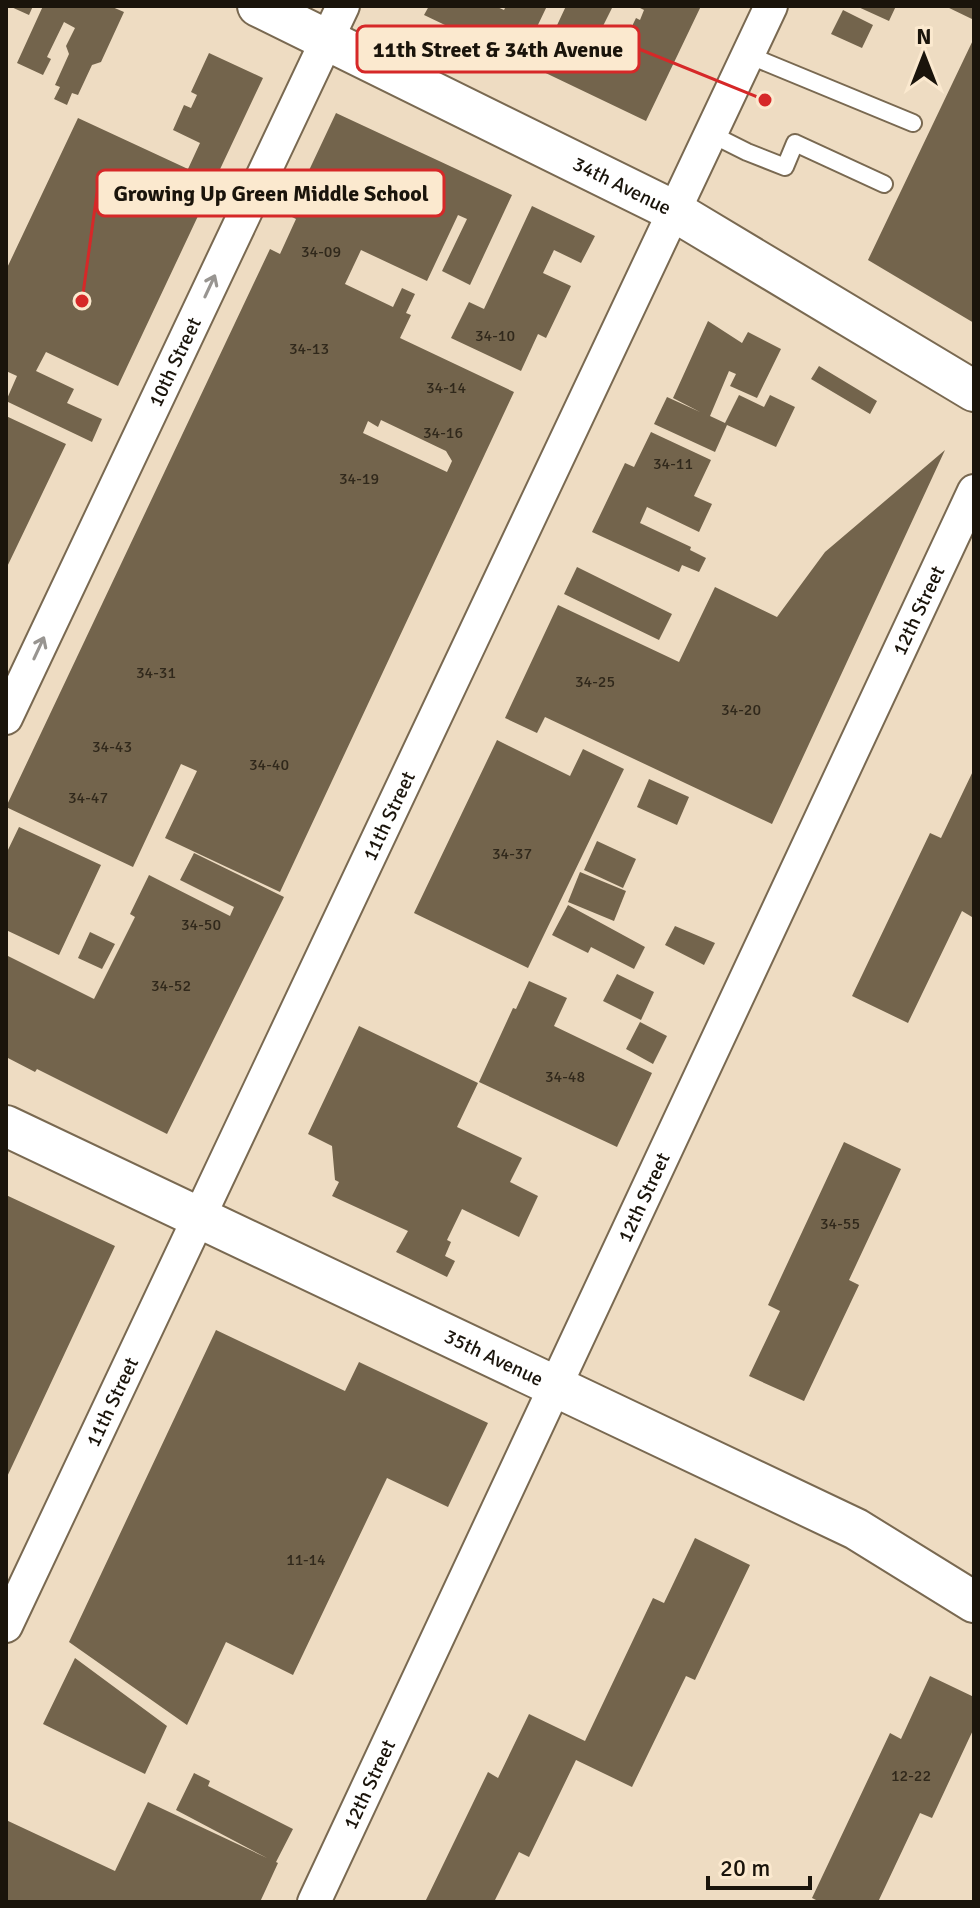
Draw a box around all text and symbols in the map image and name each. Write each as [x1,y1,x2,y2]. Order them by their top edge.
north arrow [884,16,964,96]
text: N [916,23,932,50]
callout: 11th Street & 34th Avenue [357,26,639,72]
text: 11th Street & 34th Avenue [373,36,623,63]
street label: 34th Avenue [569,151,675,220]
callout: Growing Up Green Middle School [97,170,444,216]
text: Growing Up Green Middle School [113,180,429,207]
house number: 34-09 [301,242,341,262]
one-way arrow [203,274,218,298]
street label: 10th Street [143,313,206,411]
house number: 34-10 [475,326,515,346]
house number: 34-13 [289,339,329,359]
house number: 34-14 [426,378,466,398]
house number: 34-16 [423,423,463,443]
house number: 34-11 [653,454,693,474]
house number: 34-19 [339,469,379,489]
street label: 12th Street [887,562,950,659]
one-way arrow [32,636,47,660]
house number: 34-31 [136,663,176,683]
house number: 34-25 [575,672,615,692]
house number: 34-20 [721,700,761,720]
house number: 34-43 [92,737,132,757]
house number: 34-40 [249,755,289,775]
street label: 11th Street [357,767,420,865]
house number: 34-47 [68,788,108,808]
house number: 34-37 [492,844,532,864]
house number: 34-50 [181,915,221,935]
house number: 34-52 [151,976,191,996]
house number: 34-48 [545,1067,585,1087]
street label: 12th Street [612,1148,675,1246]
house number: 34-55 [820,1214,860,1234]
street label: 35th Avenue [440,1323,547,1391]
street label: 11th Street [80,1353,144,1451]
house number: 11-14 [286,1550,326,1570]
street label: 12th Street [337,1735,401,1833]
house number: 12-22 [891,1766,931,1786]
scale bar [708,1840,810,1890]
text: 20 m [720,1853,770,1883]

